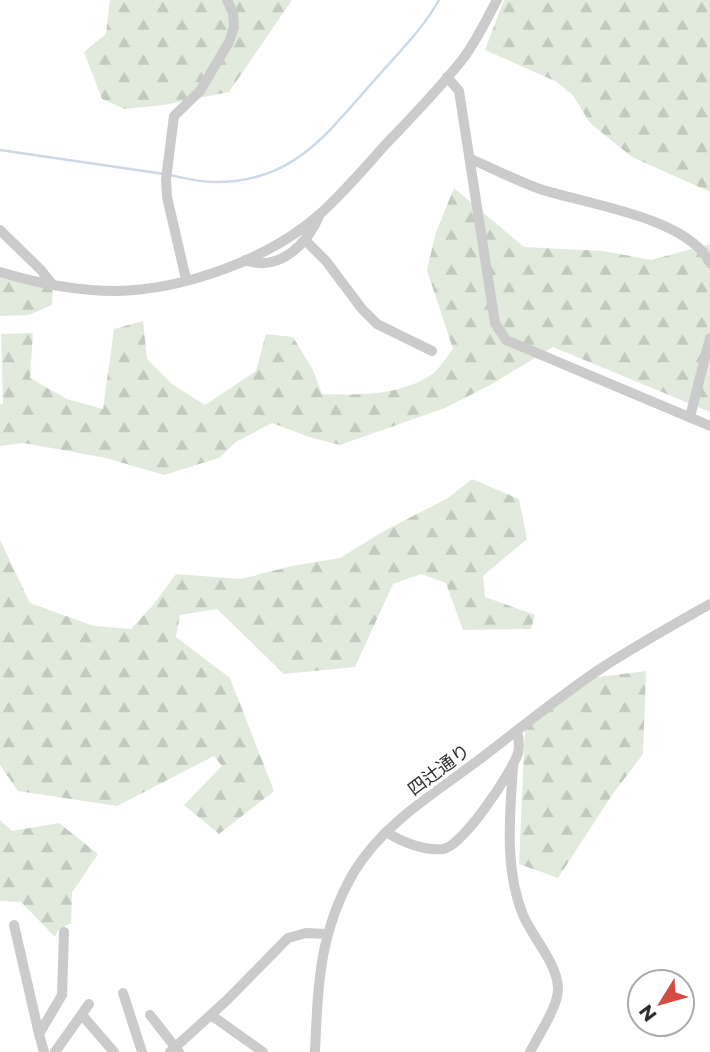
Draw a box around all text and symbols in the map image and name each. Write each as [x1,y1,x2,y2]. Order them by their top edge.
street label: 四辻通り [404,740,474,800]
north arrow [626,968,696,1038]
text: N [634,1000,662,1026]

